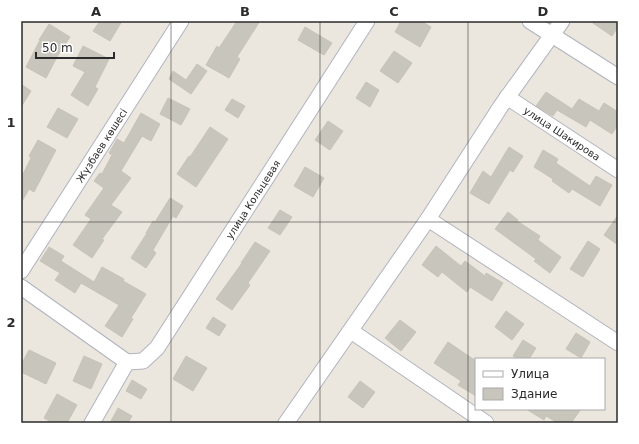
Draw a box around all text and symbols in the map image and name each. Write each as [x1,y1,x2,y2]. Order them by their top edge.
text: A [91,4,101,19]
text: B [240,4,250,19]
text: C [389,4,399,19]
text: D [538,4,549,19]
scale bar [36,34,114,60]
text: 50 m [42,41,73,55]
street label: улица Шакирова [522,104,602,162]
street label: Жүзбаев көшесі [74,107,129,184]
text: 1 [6,115,16,130]
street label: улица Кольцевая [223,158,282,241]
text: 2 [6,315,16,330]
legend [475,358,605,410]
text: Улица [511,367,549,381]
text: Здание [511,387,557,401]

